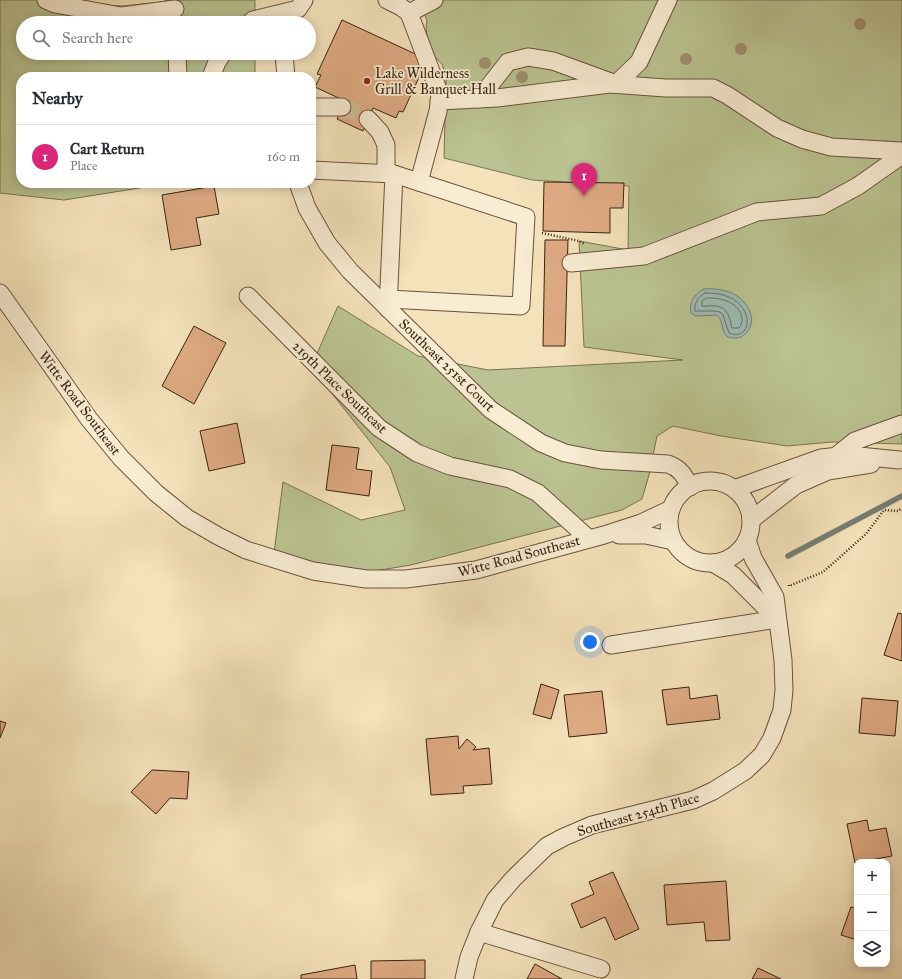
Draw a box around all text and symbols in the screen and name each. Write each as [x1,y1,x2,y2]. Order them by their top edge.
search box [16,16,316,60]
icon: search [30,27,52,49]
text: Search here [62,29,133,47]
place label: Lake Wilderness Grill & Banquet Hall [375,65,496,99]
marker: Lake Wilderness Grill & Banquet Hall [362,76,372,86]
text: Nearby [32,88,83,109]
text: Cart Return [70,140,144,158]
text: 1 [42,149,48,165]
text: 160 m [267,149,300,165]
text: Place [70,158,97,174]
pin: 1 [571,163,597,196]
street label: Southeast 251st Court [395,315,498,415]
street label: 219th Place Southeast [289,338,391,437]
street label: Witte Road Southeast [35,348,124,459]
street label: Witte Road Southeast [456,532,582,581]
your location [580,632,600,652]
street label: Southeast 254th Place [575,789,701,840]
map controls [854,859,890,967]
button: + [854,859,890,895]
button: − [854,895,890,931]
button: layers [854,931,890,967]

